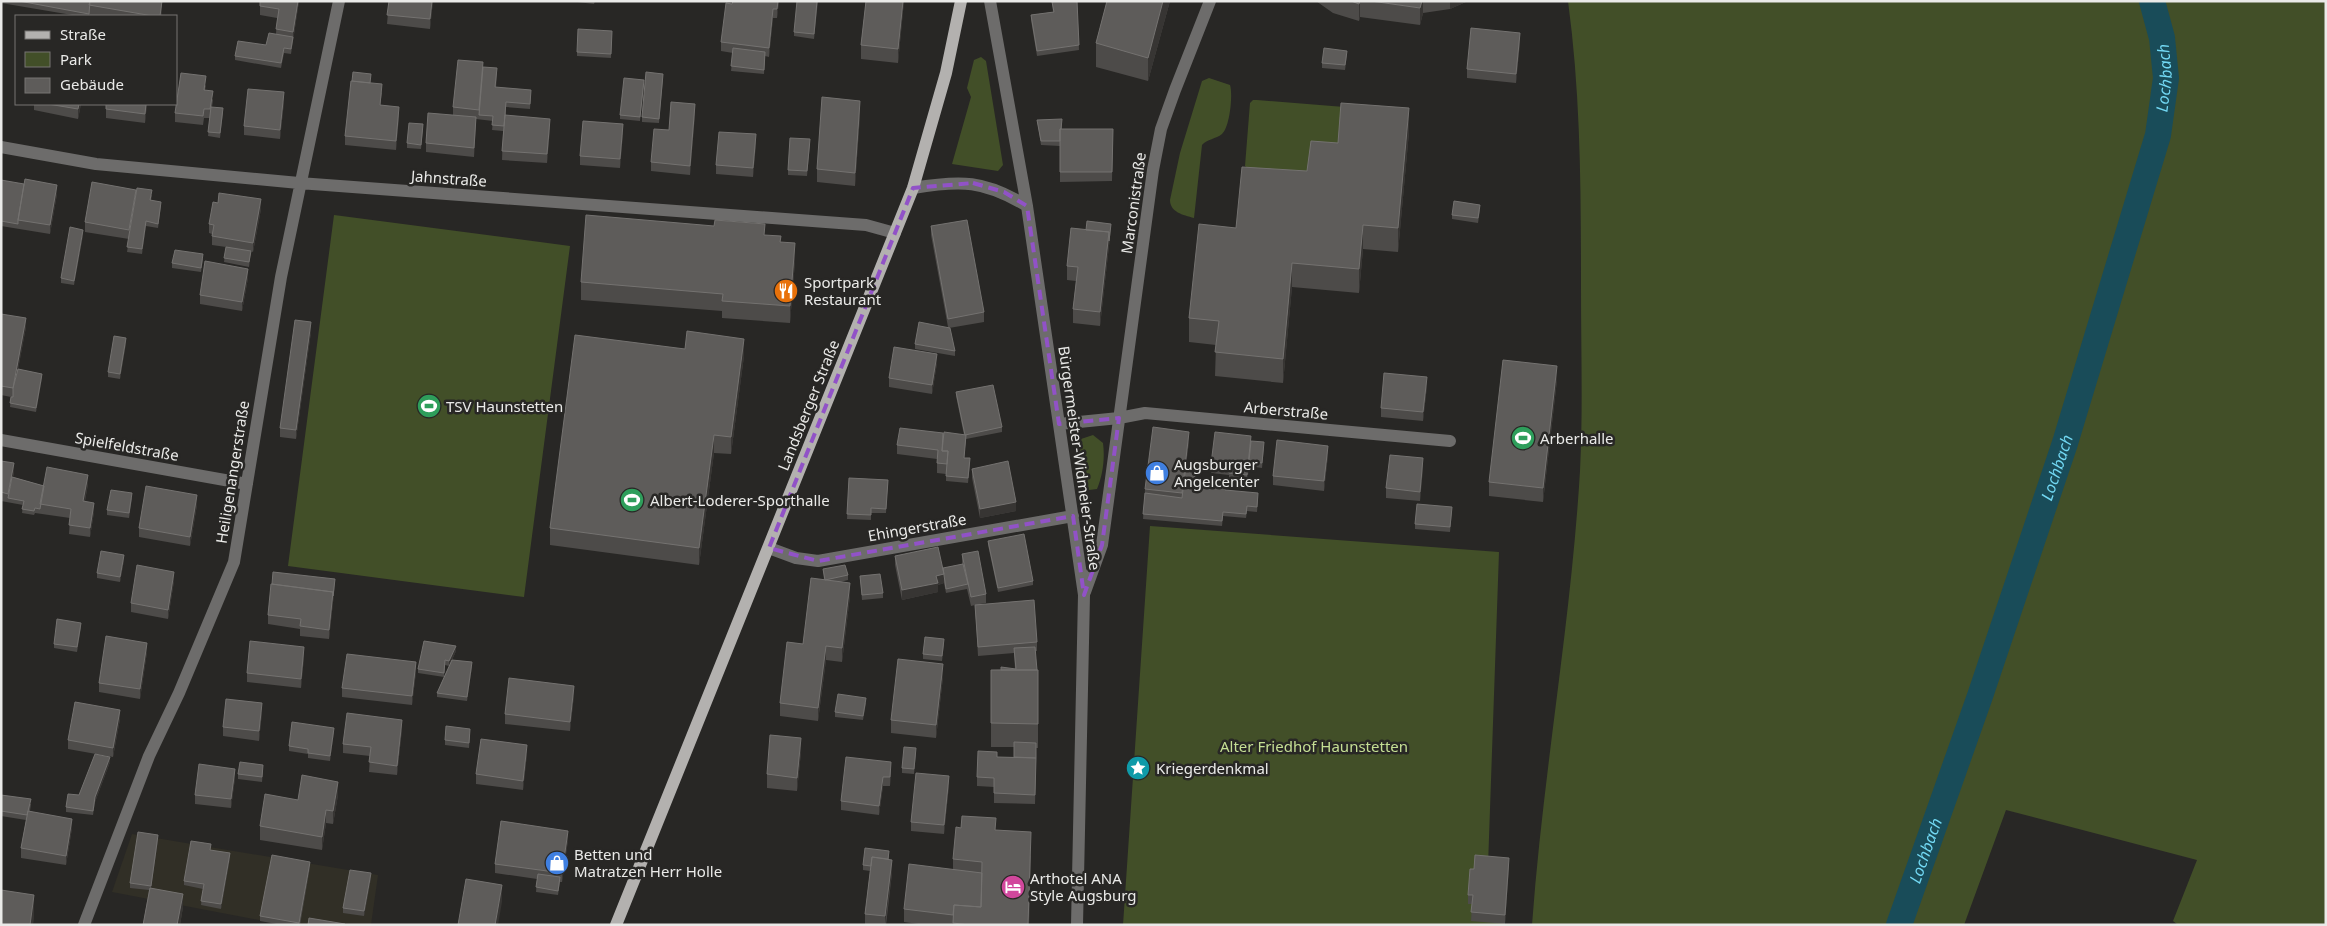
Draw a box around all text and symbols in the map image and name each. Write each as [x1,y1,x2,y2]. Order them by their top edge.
legend [15,15,178,105]
text: Straße [60,24,106,44]
water label: Lochbach [2150,43,2177,113]
text: Park [60,49,92,69]
text: Gebäude [60,74,124,94]
street label: Marconistraße [1116,151,1150,255]
street label: Jahnstraße [408,165,488,191]
place label: Sportpark Restaurant [804,272,882,309]
restaurant icon: Sportpark Restaurant [773,278,799,304]
street label: Landsberger Straße [773,337,843,473]
street label: Bürgermeister-Widmeier-Straße [1054,345,1106,571]
sports icon: TSV Haunstetten [416,393,442,419]
place label: TSV Haunstetten [446,396,563,416]
street label: Arberstraße [1243,396,1329,424]
street label: Heiligenangerstraße [211,399,253,545]
sports icon: Arberhalle [1510,425,1536,451]
street label: Spielfeldstraße [73,427,181,465]
place label: Arberhalle [1540,428,1614,448]
water label: Lochbach [2036,432,2078,503]
place label: Augsburger Angelcenter [1174,454,1259,491]
shop icon: Augsburger Angelcenter [1144,460,1170,486]
sports icon: Albert-Loderer-Sporthalle [619,487,645,513]
place label: Albert-Loderer-Sporthalle [650,490,830,510]
street label: Ehingerstraße [866,509,968,545]
park label: Alter Friedhof Haunstetten [1220,736,1408,756]
place icon: Kriegerdenkmal [1125,755,1151,781]
place label: Kriegerdenkmal [1156,758,1269,778]
water label: Lochbach [1904,815,1947,886]
place label: Betten und Matratzen Herr Holle [574,844,722,881]
shop icon: Betten und Matratzen Herr Holle [544,850,570,876]
place label: Arthotel ANA Style Augsburg [1030,868,1137,905]
hotel icon: Arthotel ANA Style Augsburg [1000,874,1026,900]

